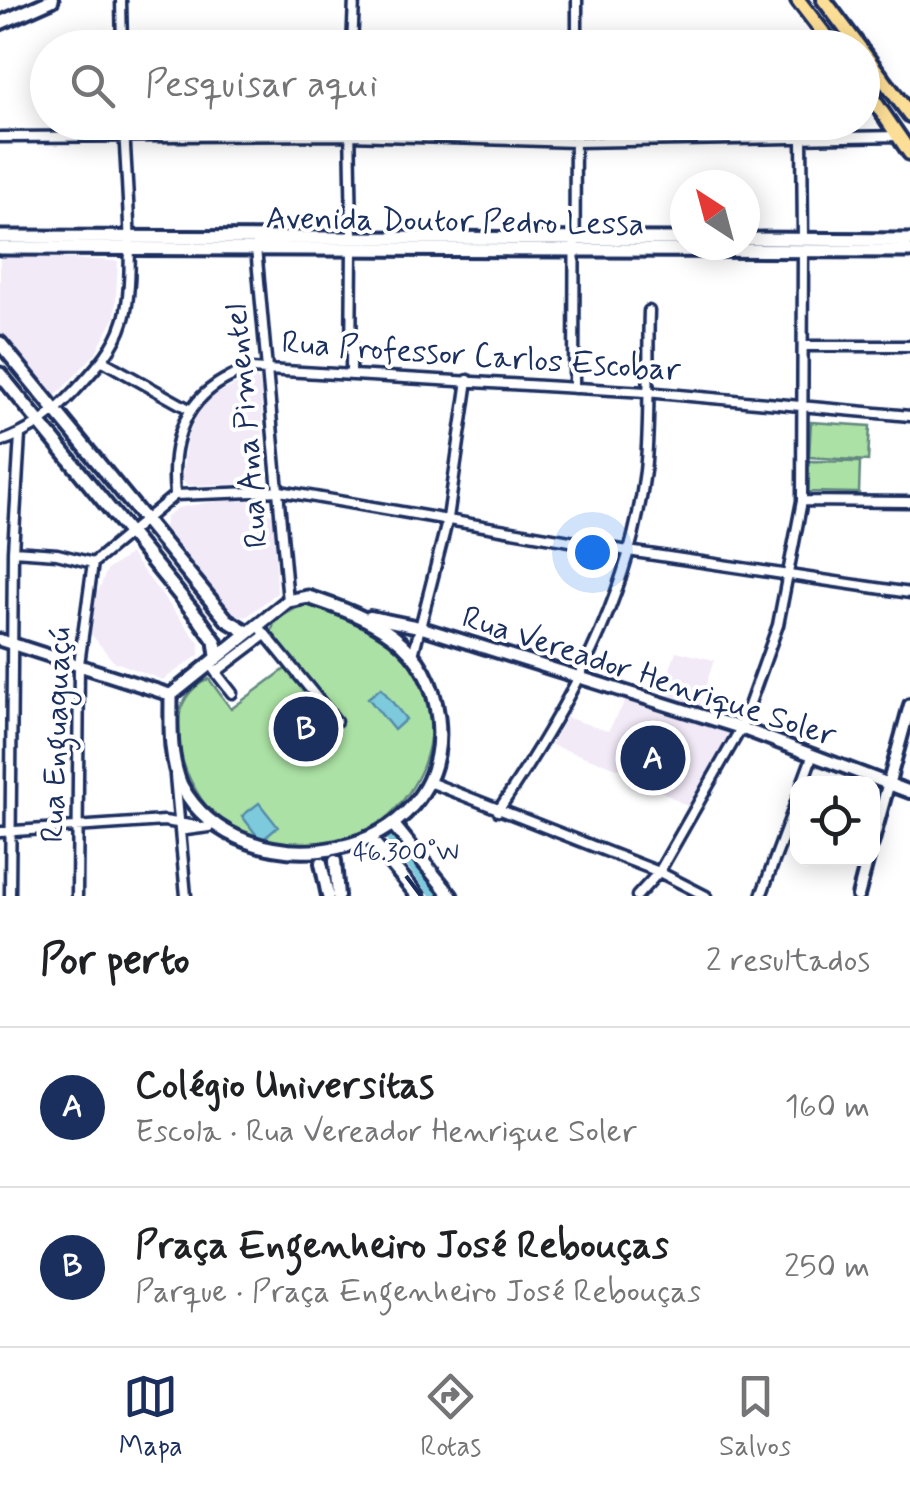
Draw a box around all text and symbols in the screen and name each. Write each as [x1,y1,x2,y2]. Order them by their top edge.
search box [30,30,880,140]
icon: search [65,58,120,113]
text: Pesquisar aqui [145,61,378,110]
north arrow [670,170,760,260]
street label: Avenida Doutor Pedro Lessa [265,198,645,246]
street label: Rua Ana Pimentel [215,302,279,550]
street label: Rua Professor Carlos Escobar [280,322,682,392]
your location [567,527,618,578]
street label: Rua Vereador Henrique Soler [457,597,841,757]
street label: Rua Enguaguaçú [32,627,85,844]
pin: B [274,692,338,766]
pin: A [620,720,686,796]
map controls [790,776,880,866]
button: locate [790,776,880,866]
text: 46.300°W [353,837,459,870]
text: Por perto [40,934,190,989]
text: 2 resultados [706,940,870,982]
text: Colégio Universitas [135,1062,434,1111]
text: A [62,1086,83,1128]
text: 160 m [785,1086,870,1128]
text: Escola · Rua Vereador Henrique Soler [135,1111,637,1153]
text: Praça Engenheiro José Rebouças [135,1222,669,1271]
text: B [62,1246,83,1288]
text: 250 m [784,1246,870,1288]
text: Parque · Praça Engenheiro José Rebouças [135,1271,701,1313]
tab: Mapa [119,1369,183,1466]
tab: Rotas [420,1369,481,1466]
tab: Salvos [719,1369,791,1466]

